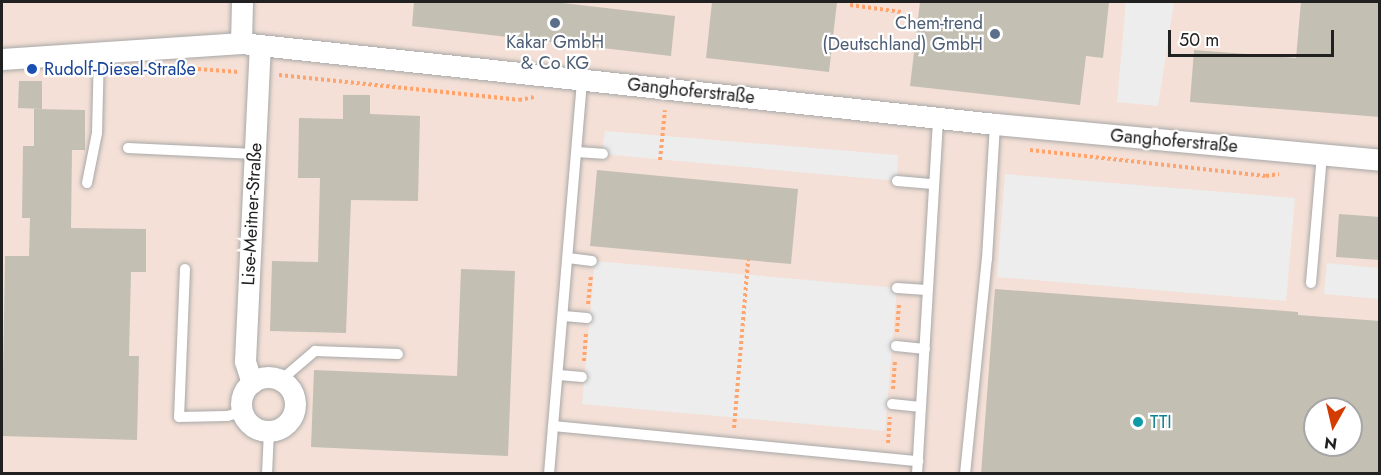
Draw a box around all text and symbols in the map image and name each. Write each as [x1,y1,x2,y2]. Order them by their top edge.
place label: Chem-trend (Deutschland) GmbH [822,13,983,56]
marker: Kakar GmbH & Co KG [548,16,562,30]
scale bar [1171,18,1338,56]
marker: Chem-trend (Deutschland) GmbH [988,27,1002,41]
text: 50 m [1179,27,1219,53]
place label: Kakar GmbH & Co KG [506,32,604,74]
place label: Rudolf-Diesel-Straße [44,58,196,80]
marker: Rudolf-Diesel-Straße [25,62,39,76]
street label: Ganghoferstraße [626,74,756,108]
street label: Ganghoferstraße [1109,125,1239,157]
street label: Lise-Meitner-Straße [237,142,267,286]
north arrow [1303,397,1363,457]
place label: TTI [1150,411,1172,433]
marker: TTI [1131,415,1145,429]
text: N [1323,431,1339,456]

